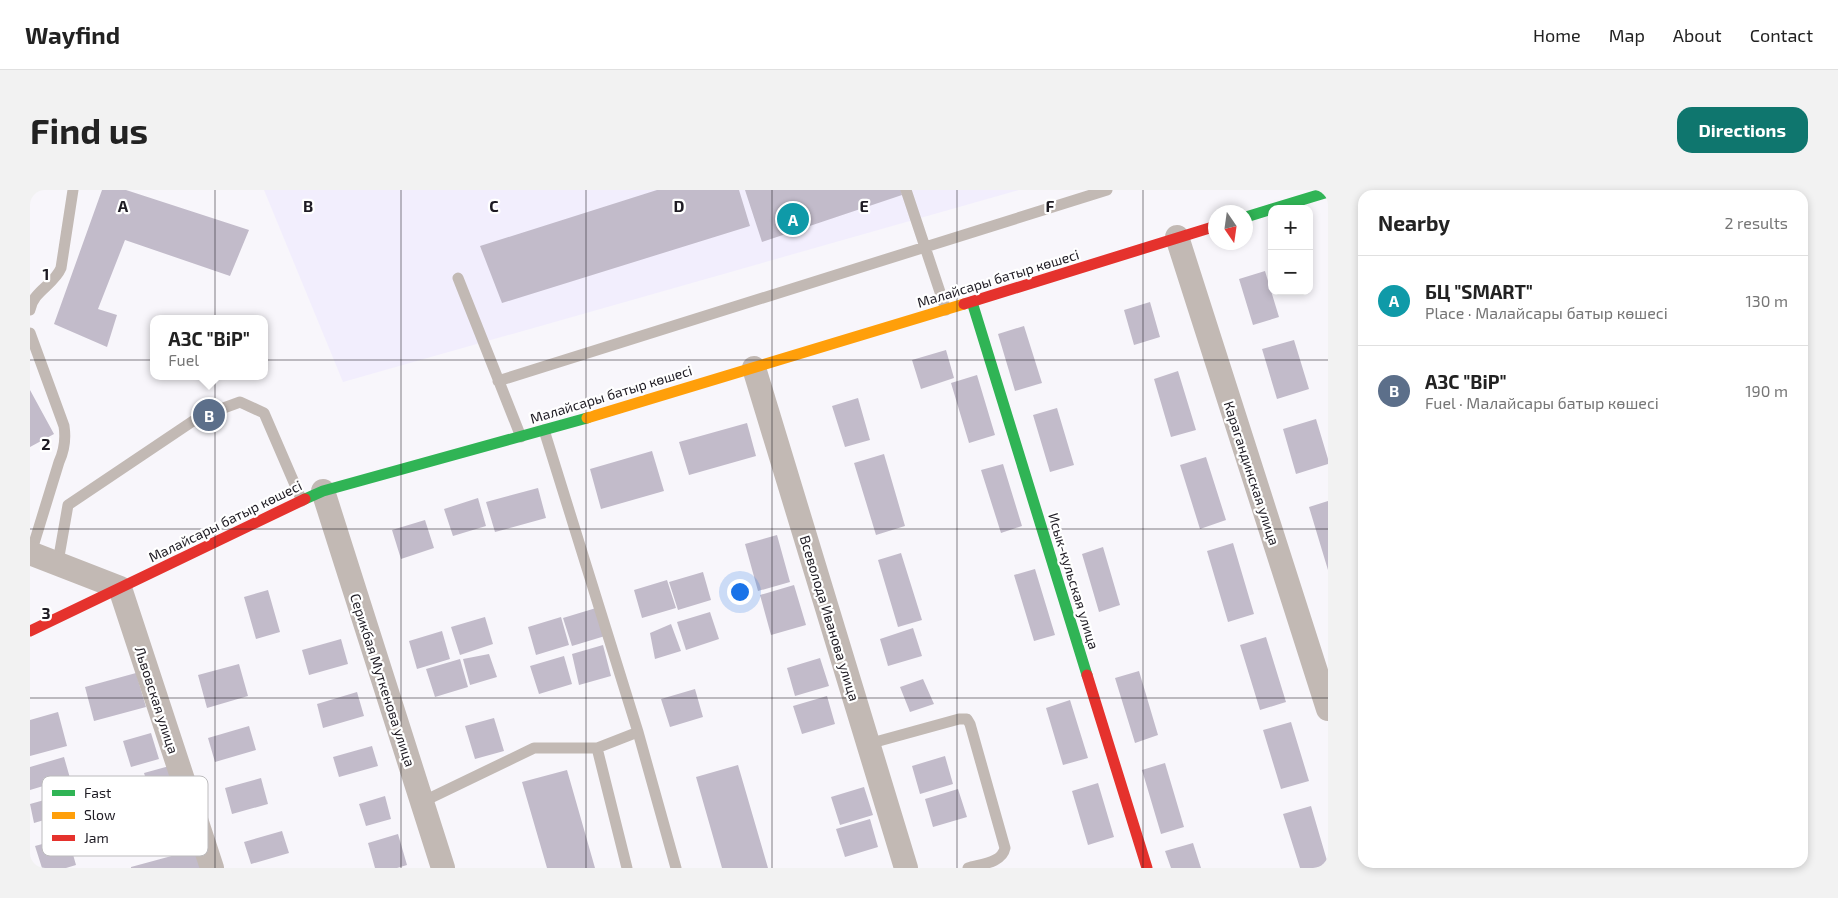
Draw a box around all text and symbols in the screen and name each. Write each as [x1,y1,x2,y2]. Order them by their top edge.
text: Wayfind [25,20,120,49]
text: Home [1533,24,1581,46]
text: Map [1609,24,1645,46]
text: About [1673,24,1722,46]
text: Contact [1750,24,1813,46]
button: Directions [1677,107,1808,153]
text: Find us [30,109,148,151]
text: A [118,196,129,215]
text: B [303,196,313,215]
text: C [489,196,499,215]
text: D [674,196,685,215]
text: E [859,196,869,215]
text: F [1046,196,1055,215]
pin: A [777,200,809,238]
north arrow [1208,205,1253,250]
map controls [1268,205,1313,295]
button: + [1268,205,1313,250]
text: Nearby [1378,210,1450,235]
text: 2 results [1725,213,1788,232]
street label: Малайсары батыр көшесі [915,245,1081,311]
button: − [1268,250,1313,295]
text: 1 [43,264,49,283]
text: БЦ "SMART" [1425,280,1533,303]
text: A [1389,291,1399,310]
text: 130 m [1746,291,1788,310]
text: Place · Малайсары батыр көшесі [1425,303,1668,322]
popup [150,315,268,380]
text: АЗС "BiP" [168,327,250,350]
text: Fuel [168,350,199,369]
street label: Малайсары батыр көшесі [528,361,694,427]
text: АЗС "BiP" [1425,370,1507,393]
text: B [1389,381,1399,400]
text: 190 m [1745,381,1788,400]
text: Fuel · Малайсары батыр көшесі [1425,393,1659,412]
pin: B [193,396,225,434]
street label: Карагандинская улица [1221,399,1283,547]
text: 2 [41,434,51,453]
street label: Малайсары батыр көшесі [146,476,304,566]
street label: Исык-кульская улица [1045,511,1103,651]
street label: Всеволода Иванова улица [797,533,863,703]
your location [727,579,753,605]
street label: Серикбая Муткенова улица [347,591,419,769]
text: 3 [41,603,51,622]
street label: Львовская улица [132,644,182,756]
legend [42,776,208,856]
text: Fast [84,784,111,801]
text: Slow [84,806,116,823]
text: Jam [84,829,109,846]

